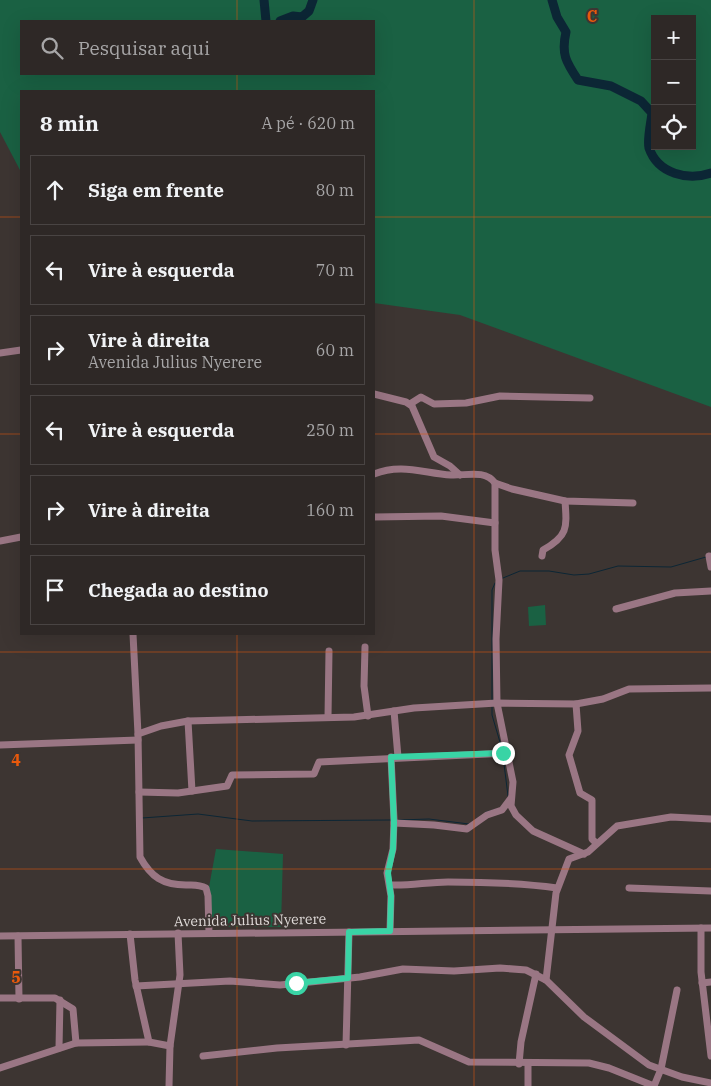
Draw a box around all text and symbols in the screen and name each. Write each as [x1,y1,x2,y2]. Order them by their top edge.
text: C [587,6,597,26]
map controls [651,15,696,150]
button: + [651,15,696,60]
search box [20,20,375,75]
icon: search [38,34,66,62]
text: Pesquisar aqui [78,36,210,60]
button: − [651,60,696,105]
button: locate [651,105,696,150]
text: 8 min [40,109,99,137]
text: A pé · 620 m [261,113,355,133]
icon: ahead [41,176,69,204]
text: Siga em frente [88,178,224,202]
text: 80 m [316,180,354,200]
icon: left [41,256,69,284]
text: Vire à esquerda [88,258,235,282]
text: 70 m [316,260,354,280]
text: Vire à direita [88,328,210,352]
icon: right [41,336,69,364]
text: 60 m [316,340,354,360]
text: Avenida Julius Nyerere [88,352,262,372]
icon: left [41,416,69,444]
text: Vire à esquerda [88,418,235,442]
text: 250 m [306,420,354,440]
icon: right [41,496,69,524]
text: Vire à direita [88,498,210,522]
text: 160 m [306,500,354,520]
icon: arrive [41,576,69,604]
text: Chegada ao destino [88,578,269,602]
route end [492,742,515,765]
text: 4 [11,750,21,770]
street label: Avenida Julius Nyerere [174,910,326,930]
text: 5 [11,967,21,987]
route start [285,972,308,995]

